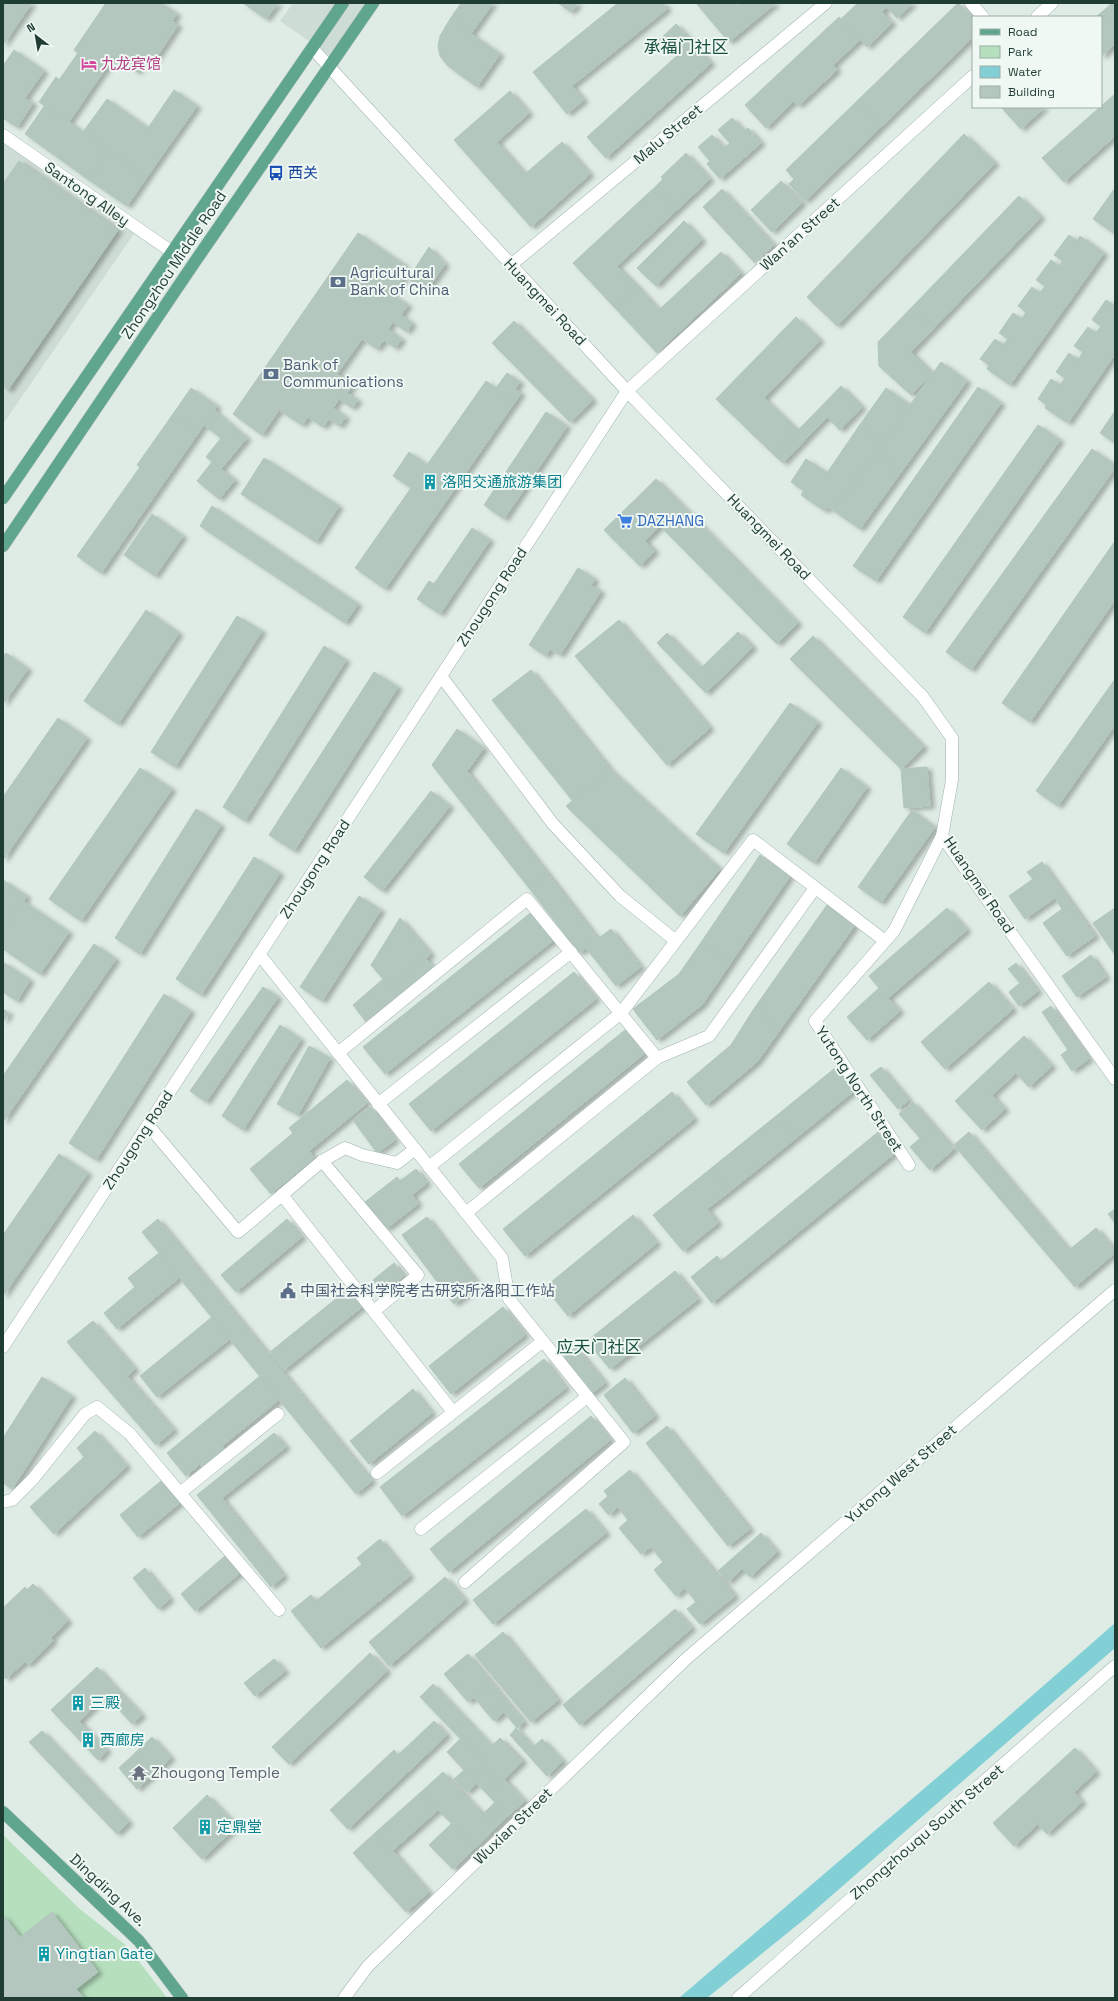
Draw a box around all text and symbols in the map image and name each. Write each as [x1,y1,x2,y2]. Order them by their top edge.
north arrow [16,16,56,56]
legend [972,16,1102,108]
text: N [24,20,38,35]
text: Road [1008,24,1037,40]
district label: 承福门社区 [644,36,729,58]
text: Park [1008,44,1033,60]
place label: 九龙宾馆 [101,54,161,73]
hotel icon: 九龙宾馆 [80,55,98,73]
text: Water [1008,64,1042,80]
text: Building [1008,84,1055,100]
street label: Malu Street [629,99,706,168]
street label: Santong Alley [41,157,134,230]
place label: 西关 [288,163,318,182]
bus stop icon: 西关 [267,164,285,182]
street label: Zhongzhou Middle Road [117,187,230,342]
street label: Wan'an Street [756,193,844,275]
street label: Huangmei Road [500,254,591,349]
place label: Agricultural Bank of China [350,263,450,299]
bank icon: Agricultural Bank of China [329,273,347,291]
place label: Bank of Communications [283,355,404,391]
bank icon: Bank of Communications [262,365,280,383]
place label: 洛阳交通旅游集团 [442,472,562,491]
building icon: 洛阳交通旅游集团 [421,473,439,491]
street label: Huangmei Road [723,490,815,584]
place label: DAZHANG [637,511,704,530]
supermarket icon: DAZHANG [616,512,634,530]
street label: Zhougong Road [452,543,531,650]
street label: Zhougong Road [275,815,354,922]
street label: Huangmei Road [940,833,1019,937]
street label: Yutong North Street [812,1022,907,1155]
street label: Zhougong Road [98,1086,177,1193]
place label: 中国社会科学院考古研究所洛阳工作站 [300,1281,555,1300]
public building icon: 中国社会科学院考古研究所洛阳工作站 [279,1282,297,1300]
district label: 应天门社区 [557,1336,642,1358]
street label: Yutong West Street [841,1420,960,1527]
place label: 三殿 [90,1693,120,1712]
building icon: 三殿 [69,1694,87,1712]
place label: 西廊房 [100,1730,145,1749]
building icon: 西廊房 [79,1731,97,1749]
street label: Zhongzhouqu South Street [846,1760,1008,1904]
place label: Zhougong Temple [151,1763,280,1782]
temple icon: Zhougong Temple [130,1764,148,1782]
street label: Wuxian Street [469,1783,556,1868]
place label: 定鼎堂 [217,1817,262,1836]
building icon: 定鼎堂 [196,1818,214,1836]
street label: Dingding Ave. [66,1849,151,1930]
place label: Yingtian Gate [56,1944,154,1963]
building icon: Yingtian Gate [35,1945,53,1963]

